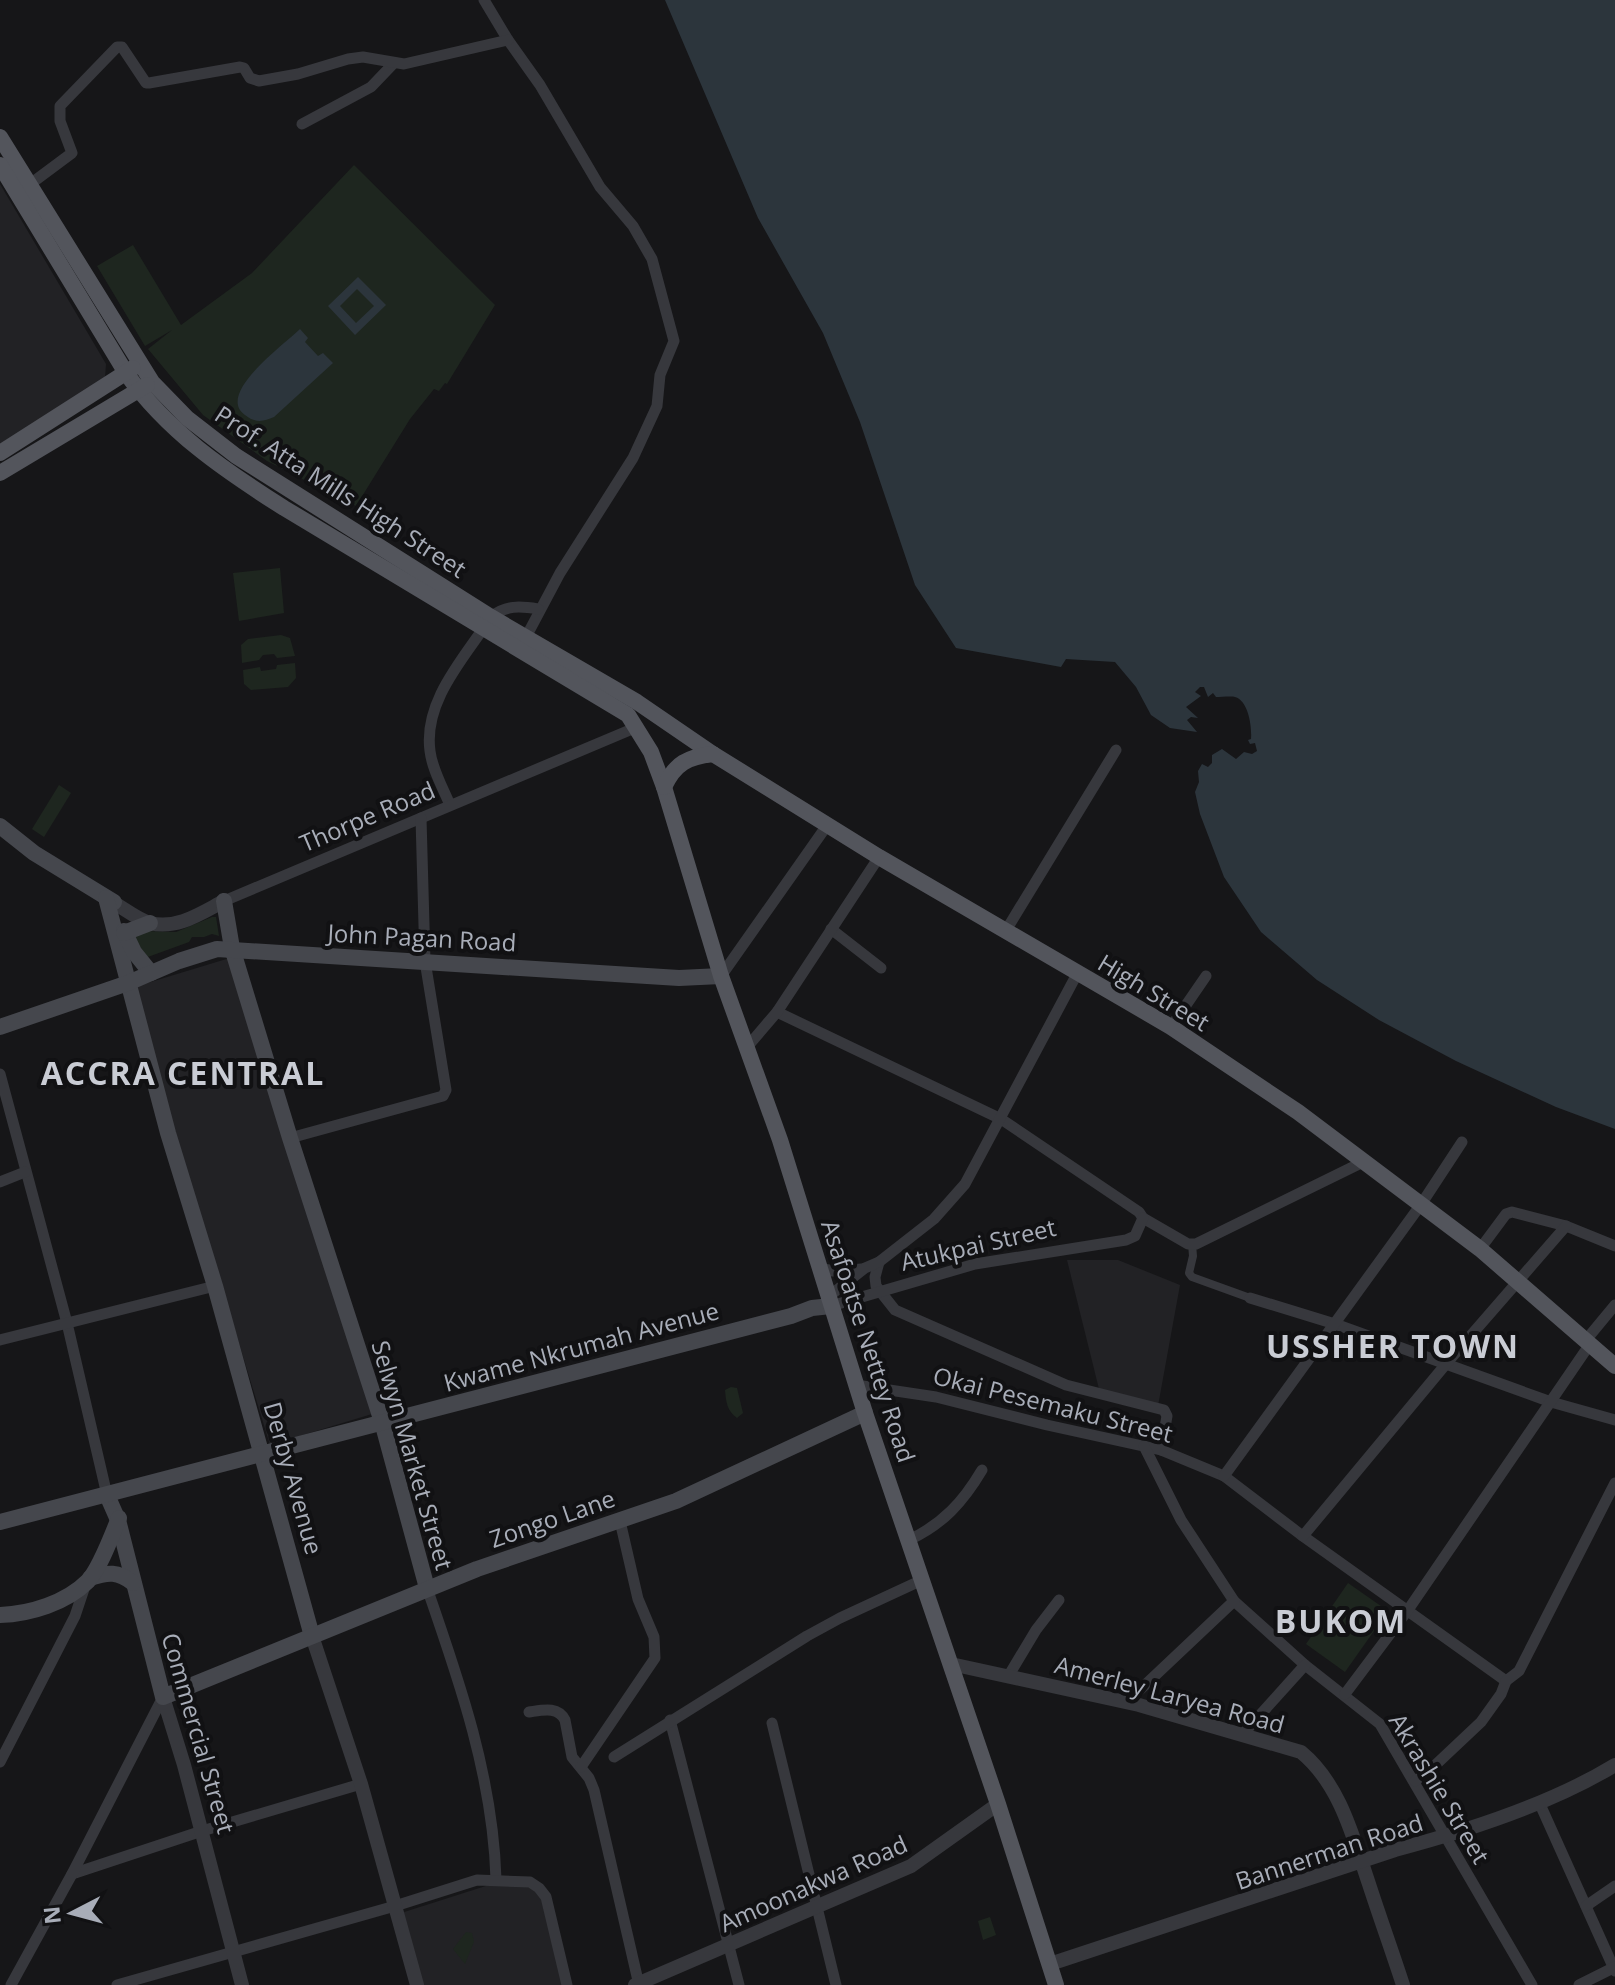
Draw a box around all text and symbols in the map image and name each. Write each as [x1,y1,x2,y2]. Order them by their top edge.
street label: Prof. Atta Mills High Street [209,397,473,585]
street label: Thorpe Road [294,773,440,859]
street label: John Pagan Road [325,915,517,958]
street label: High Street [1092,946,1216,1038]
district label: ACCRA CENTRAL [41,1051,325,1094]
street label: Atukpai Street [897,1210,1059,1278]
street label: Asafoatse Nettey Road [814,1216,924,1466]
street label: Kwame Nkrumah Avenue [440,1293,722,1399]
district label: USSHER TOWN [1266,1324,1520,1367]
street label: Selwyn Market Street [364,1337,462,1573]
street label: Okai Pesemaku Street [930,1358,1176,1450]
street label: Derby Avenue [256,1398,332,1558]
street label: Zongo Lane [485,1481,619,1555]
district label: BUKOM [1275,1599,1407,1642]
street label: Commercial Street [155,1629,243,1837]
street label: Amerley Laryea Road [1052,1647,1288,1741]
street label: Akrashie Street [1382,1707,1498,1869]
street label: Bannerman Road [1231,1805,1427,1897]
street label: Amoonakwa Road [714,1827,912,1939]
north arrow [32,1873,112,1953]
text: N [35,1905,67,1926]

